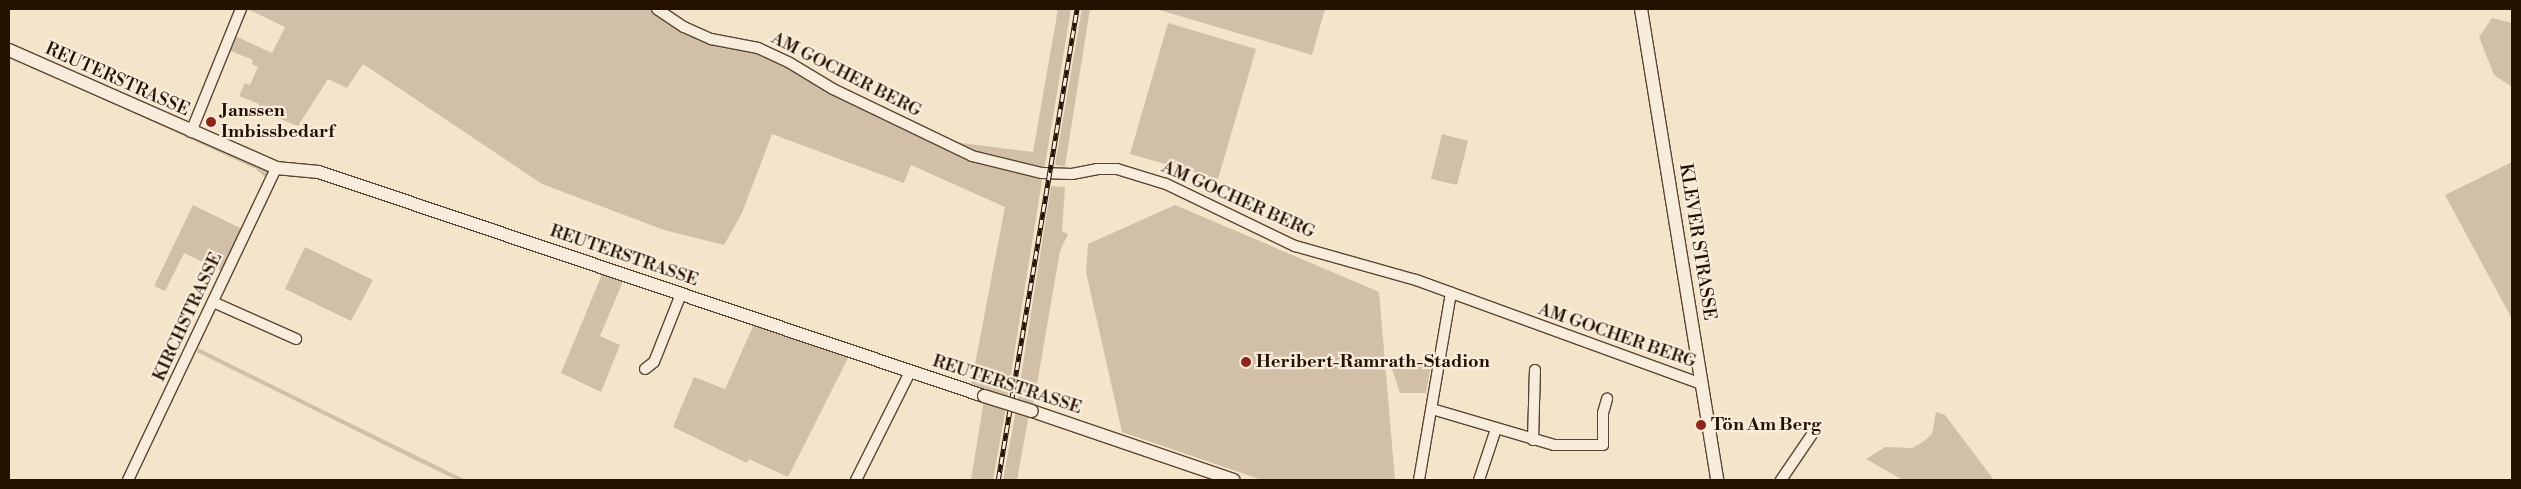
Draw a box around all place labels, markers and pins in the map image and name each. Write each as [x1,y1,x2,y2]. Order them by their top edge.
place label: Janssen Imbissbedarf [221,101,335,144]
marker: Janssen Imbissbedarf [205,116,217,128]
place label: Heribert-Ramrath-Stadion [1256,351,1490,373]
marker: Heribert-Ramrath-Stadion [1240,356,1252,368]
place label: Tön Am Berg [1711,414,1821,436]
marker: Tön Am Berg [1695,419,1707,431]

